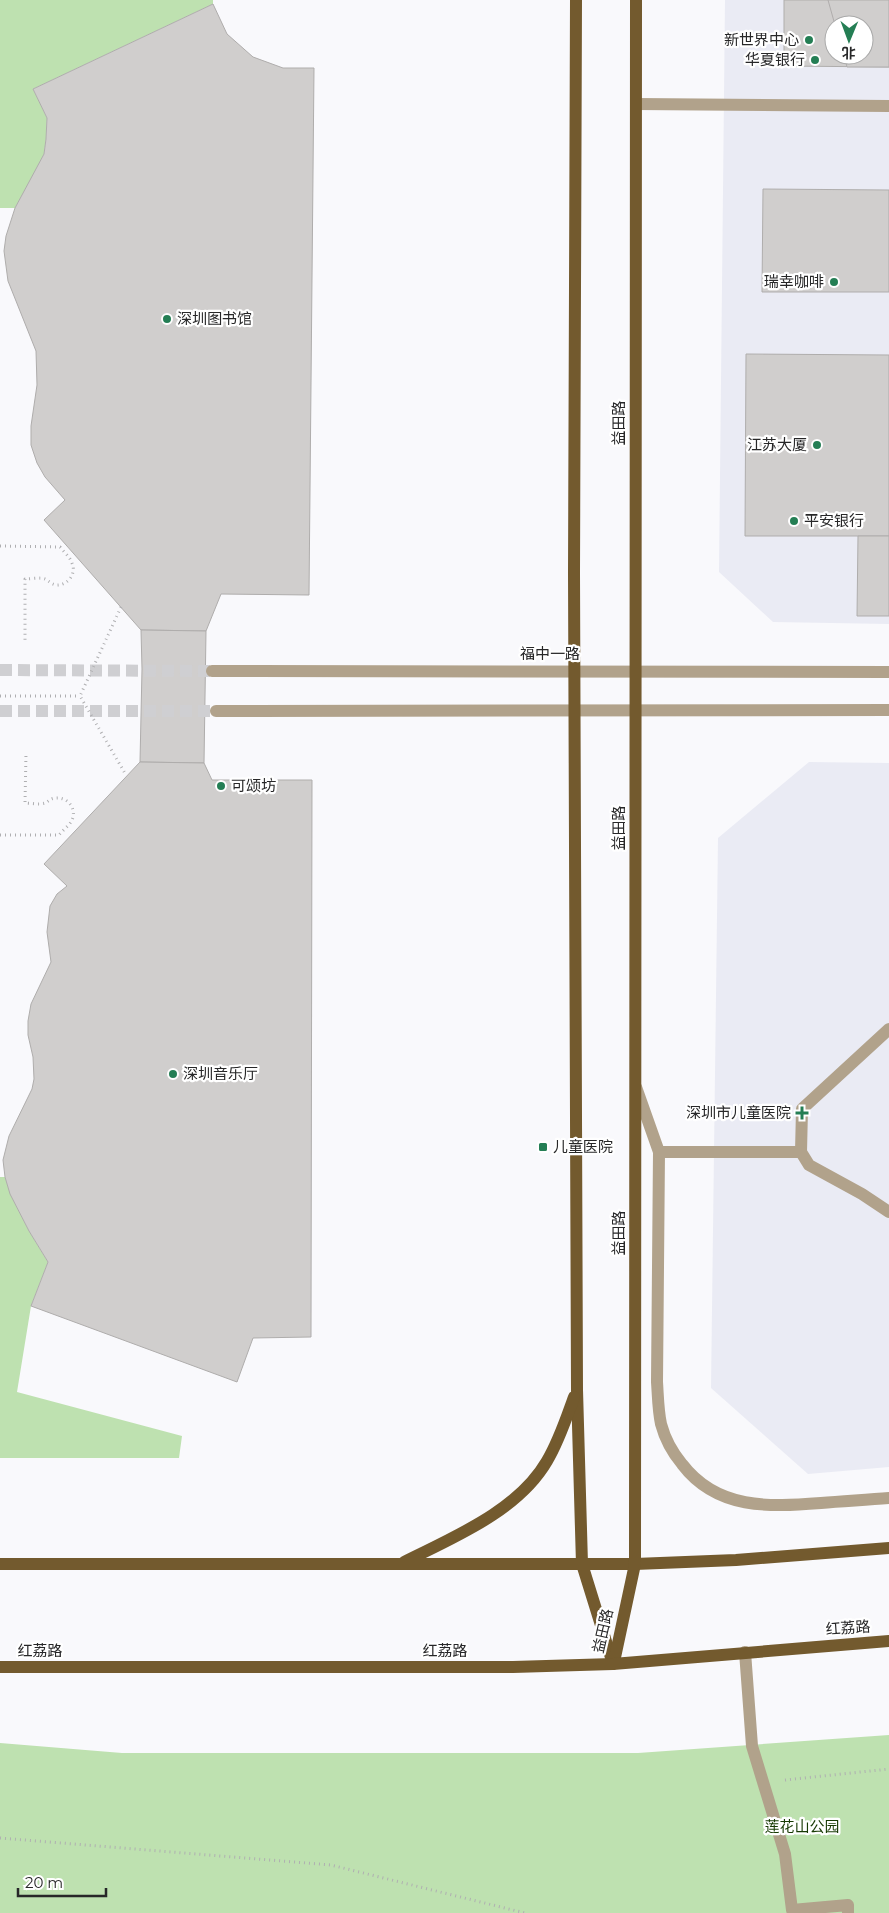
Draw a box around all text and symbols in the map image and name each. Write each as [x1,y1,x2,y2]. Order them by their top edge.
north arrow [824,15,874,65]
place label: 新世界中心 [724,30,799,49]
marker: 新世界中心 [803,34,815,46]
text: 北 [842,44,856,62]
place label: 华夏银行 [745,50,805,69]
marker: 华夏银行 [809,54,821,66]
place label: 瑞幸咖啡 [764,272,824,291]
marker: 瑞幸咖啡 [828,276,840,288]
place label: 深圳图书馆 [177,309,252,328]
marker: 深圳图书馆 [161,313,173,325]
street label: 益田路 [609,400,628,446]
place label: 江苏大厦 [747,435,807,454]
marker: 江苏大厦 [811,439,823,451]
place label: 平安银行 [804,511,864,530]
marker: 平安银行 [788,515,800,527]
street label: 福中一路 [520,644,580,663]
place label: 可颂坊 [231,776,276,795]
marker: 可颂坊 [215,780,227,792]
street label: 益田路 [609,805,628,851]
place label: 深圳音乐厅 [183,1064,258,1083]
marker: 深圳音乐厅 [167,1068,179,1080]
place label: 深圳市儿童医院 [686,1103,791,1122]
marker: 深圳市儿童医院 [795,1106,809,1120]
place label: 儿童医院 [553,1137,613,1156]
marker: 儿童医院 [537,1141,549,1153]
street label: 益田路 [609,1210,628,1256]
street label: 益田路 [588,1607,617,1655]
street label: 红荔路 [825,1616,871,1639]
street label: 红荔路 [17,1641,63,1660]
street label: 红荔路 [422,1641,468,1660]
park label: 莲花山公园 [764,1817,840,1836]
scale bar [18,1866,105,1898]
text: 20 m [25,1873,63,1892]

